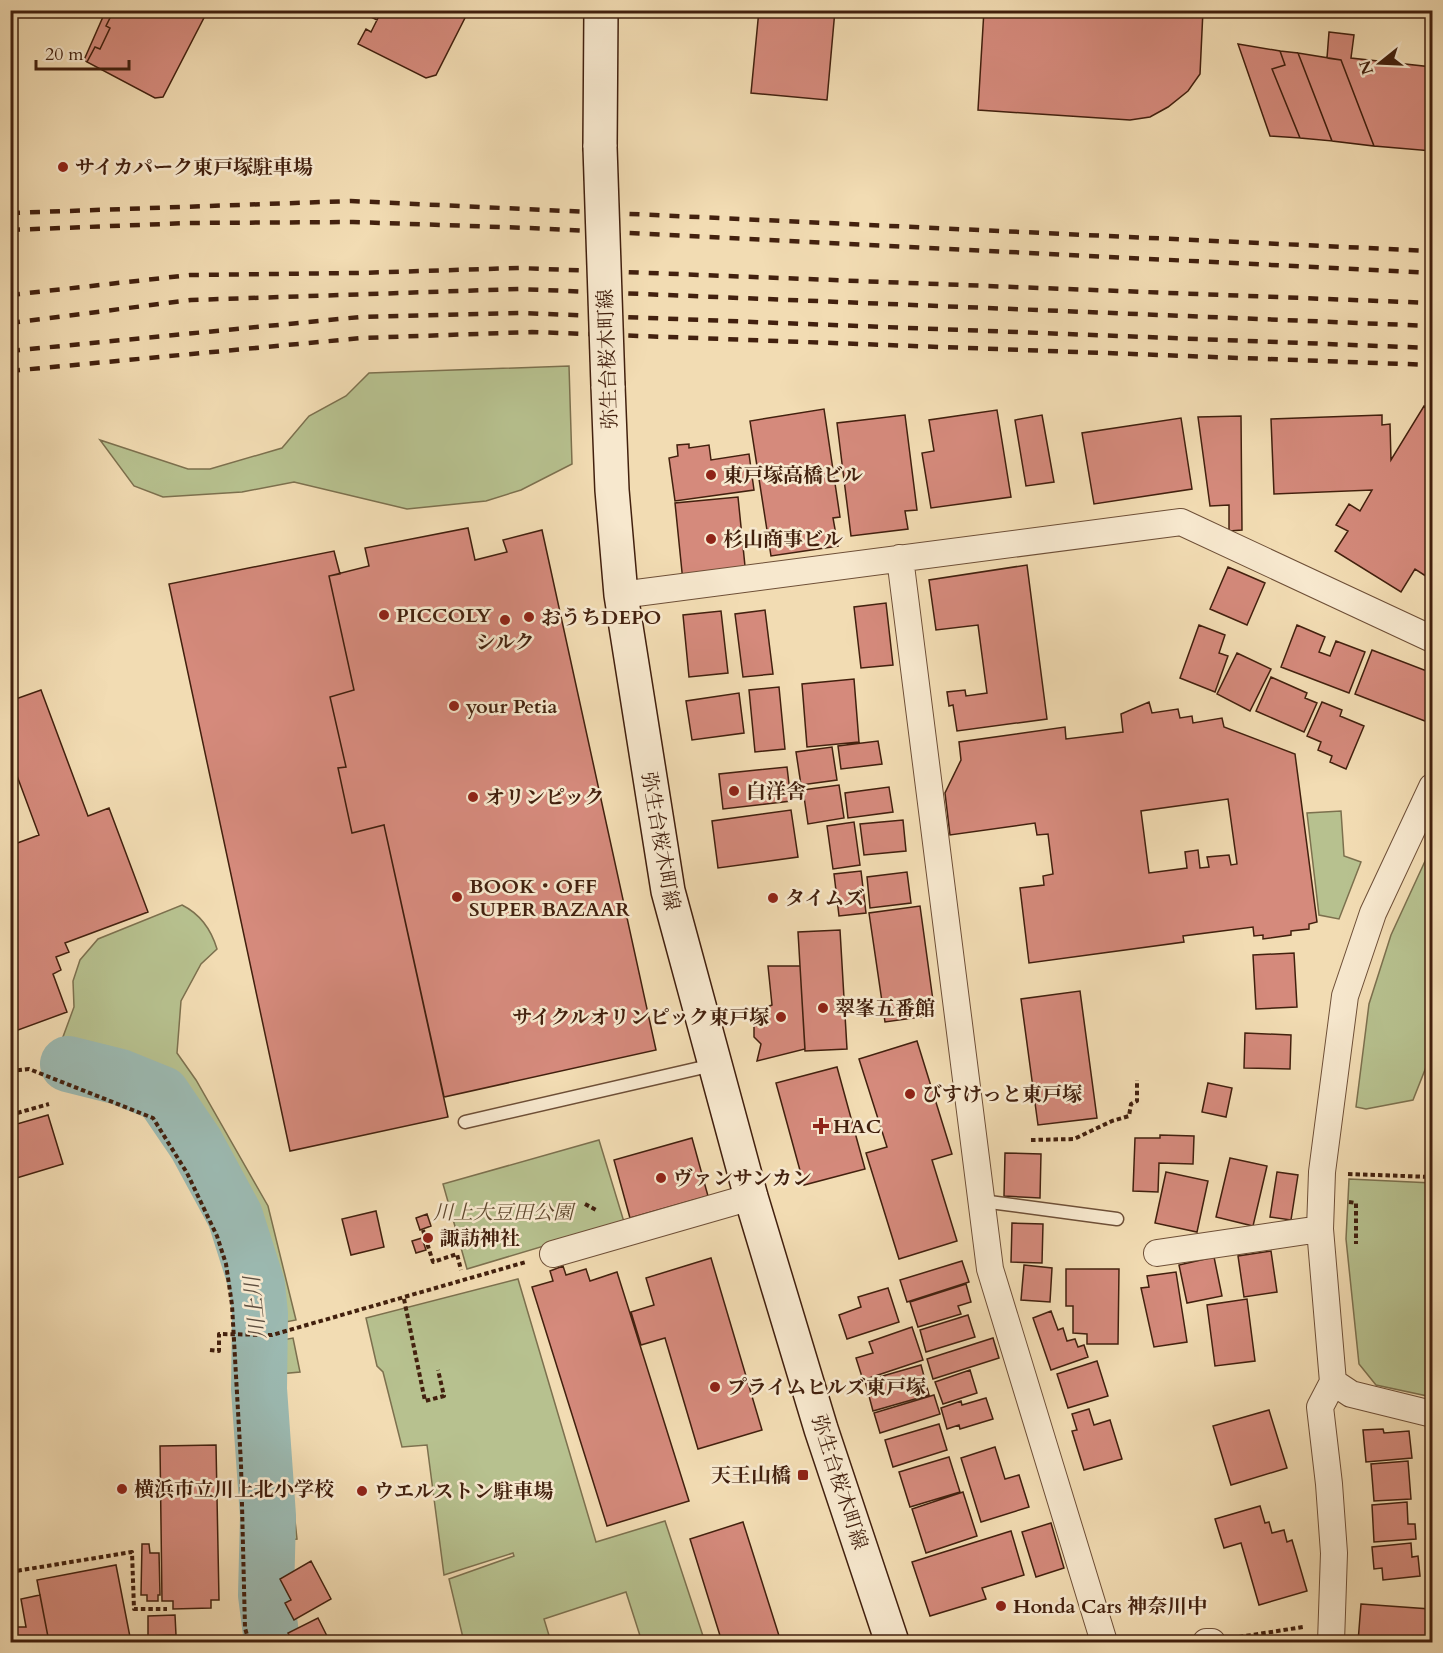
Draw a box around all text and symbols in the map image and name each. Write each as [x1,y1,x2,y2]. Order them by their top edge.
scale bar [36,33,129,71]
north arrow [1350,33,1410,93]
text: 20 m [45,42,84,67]
text: N [1354,57,1379,77]
place label: サイカパーク東戸塚駐車場 [75,154,313,181]
marker: サイカパーク東戸塚駐車場 [56,160,70,174]
street label: 弥生台桜木町線 [592,289,623,429]
place label: 東戸塚高橋ビル [723,462,863,489]
marker: 東戸塚高橋ビル [704,468,718,482]
place label: 杉山商事ビル [723,526,843,553]
marker: 杉山商事ビル [704,532,718,546]
place label: PICCOLY [396,602,492,629]
place label: おうちDEPO [541,604,661,631]
marker: PICCOLY [377,608,391,622]
marker: おうちDEPO [522,610,536,624]
marker: シルク [498,613,512,627]
place label: シルク [475,629,535,656]
place label: your Petia [465,693,558,720]
marker: your Petia [447,699,461,713]
street label: 弥生台桜木町線 [635,770,686,912]
place label: 白洋舎 [746,778,806,805]
place label: オリンピック [485,784,604,811]
marker: 白洋舎 [727,784,741,798]
marker: オリンピック [466,790,480,804]
place label: BOOK・OFF SUPER BAZAAR [469,873,630,923]
place label: タイムズ [785,885,865,912]
marker: BOOK・OFF SUPER BAZAAR [450,890,464,904]
marker: タイムズ [766,891,780,905]
place label: 翠峯五番館 [835,995,935,1022]
marker: 翠峯五番館 [816,1001,830,1015]
place label: サイクルオリンピック東戸塚 [512,1004,769,1031]
marker: サイクルオリンピック東戸塚 [774,1010,788,1024]
place label: びすけっと東戸塚 [922,1081,1082,1108]
marker: びすけっと東戸塚 [903,1087,917,1101]
place label: HAC [833,1113,881,1140]
marker: HAC [814,1119,828,1133]
place label: ヴァンサンカン [673,1165,812,1192]
marker: ヴァンサンカン [654,1171,668,1185]
park label: 川上大豆田公園 [433,1199,576,1226]
place label: 諏訪神社 [440,1225,520,1252]
marker: 諏訪神社 [421,1231,435,1245]
water label: 川上川 [238,1273,273,1341]
place label: プライムヒルズ東戸塚 [727,1374,926,1401]
marker: プライムヒルズ東戸塚 [708,1380,722,1394]
street label: 弥生台桜木町線 [805,1411,874,1553]
place label: 天王山橋 [711,1462,791,1489]
marker: 天王山橋 [796,1468,810,1482]
place label: 横浜市立川上北小学校 [134,1476,334,1503]
place label: ウエルストン駐車場 [374,1478,553,1505]
marker: 横浜市立川上北小学校 [115,1482,129,1496]
marker: ウエルストン駐車場 [355,1484,369,1498]
place label: Honda Cars 神奈川中 [1013,1593,1207,1620]
marker: Honda Cars 神奈川中 [994,1599,1008,1613]

